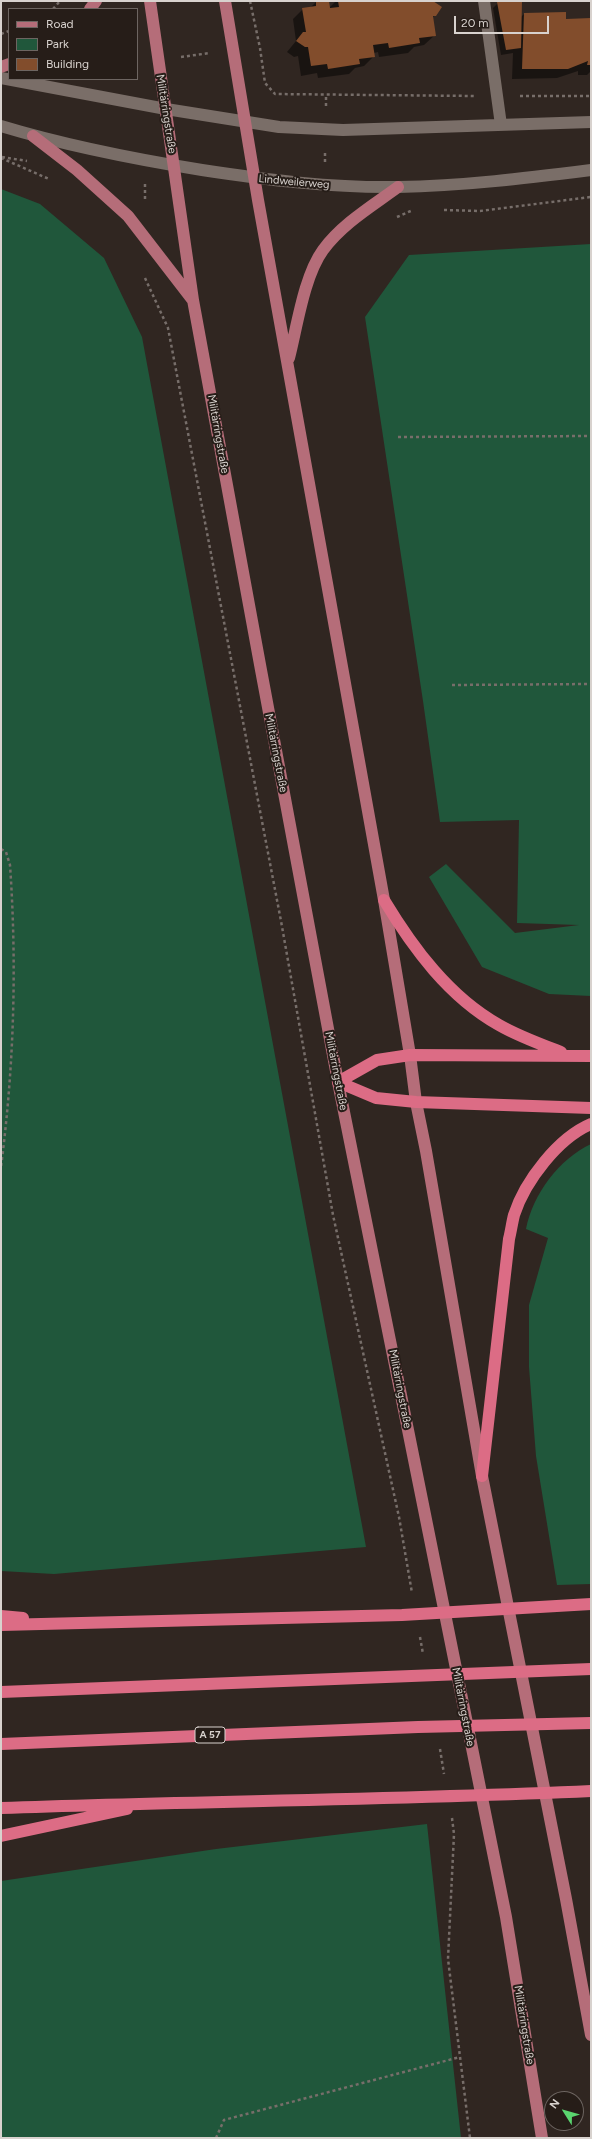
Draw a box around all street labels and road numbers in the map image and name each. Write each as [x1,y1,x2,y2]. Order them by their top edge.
street label: Militärringstraße [153,73,179,155]
street label: Lindweilerweg [258,172,330,192]
street label: Militärringstraße [205,393,231,475]
street label: Militärringstraße [262,712,290,794]
street label: Militärringstraße [322,1030,350,1112]
street label: Militärringstraße [386,1348,414,1430]
street label: Militärringstraße [449,1666,477,1748]
road number: A 57 [195,1727,225,1743]
street label: Militärringstraße [511,1984,537,2066]

